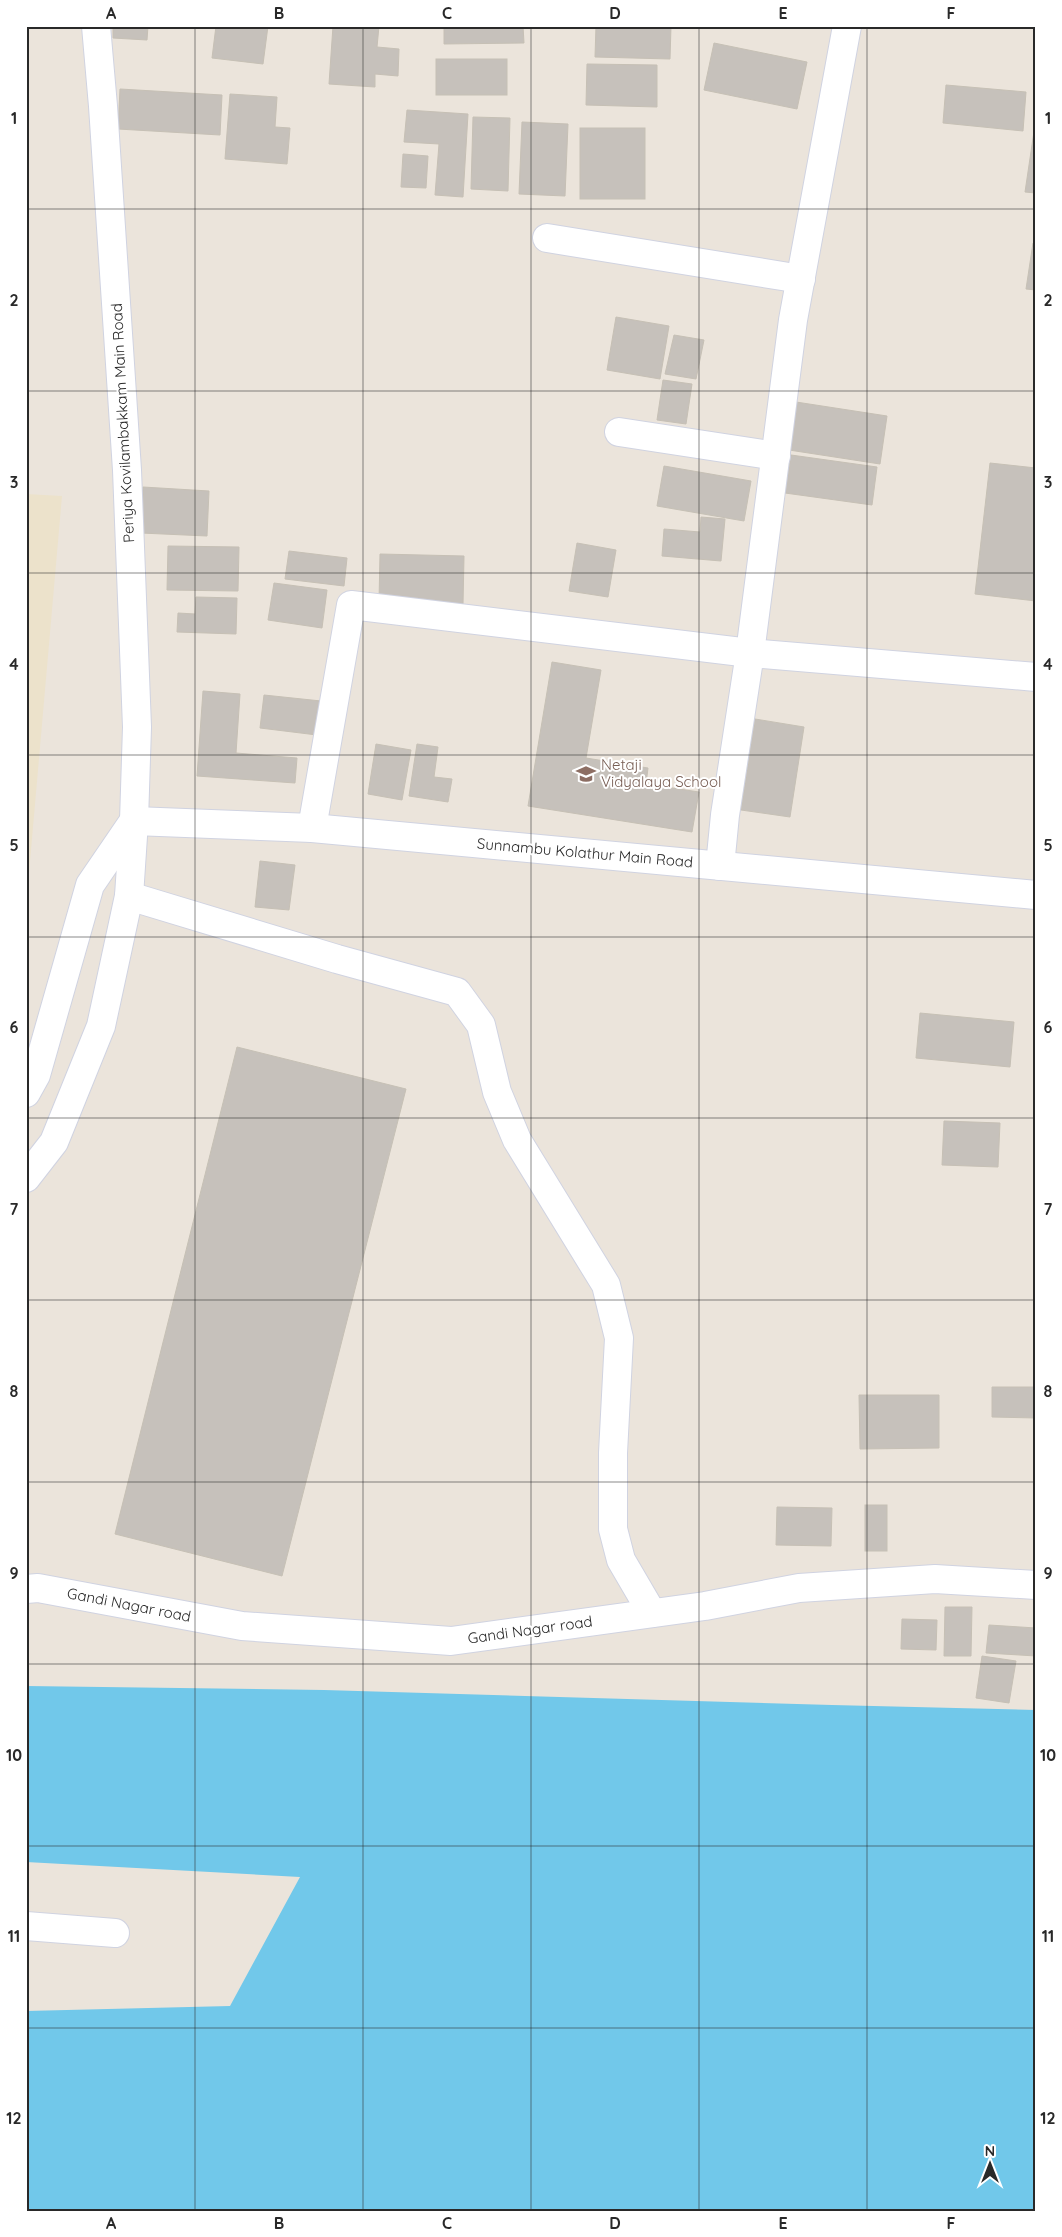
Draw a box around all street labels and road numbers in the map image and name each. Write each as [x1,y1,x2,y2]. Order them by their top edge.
street label: Periya Kovilambakkam Main Road [107,303,138,543]
street label: Sunnambu Kolathur Main Road [476,834,694,871]
street label: Gandi Nagar road [66,1583,193,1626]
street label: Gandi Nagar road [466,1611,594,1648]

